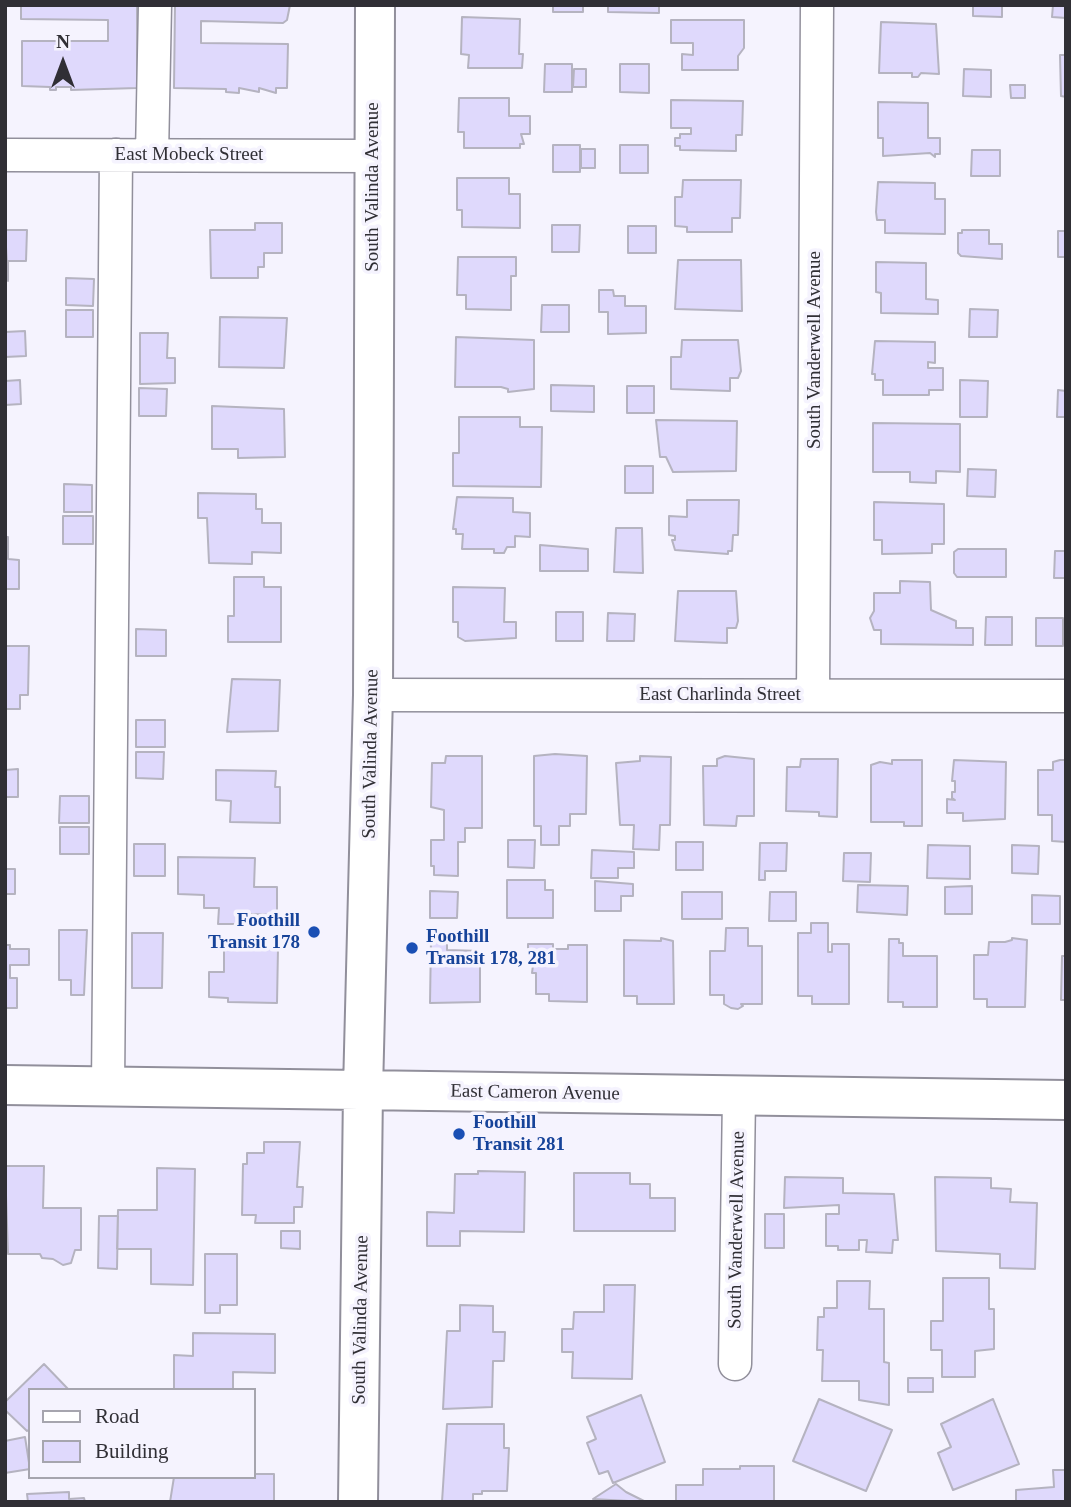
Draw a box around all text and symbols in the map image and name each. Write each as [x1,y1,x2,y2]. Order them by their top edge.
north arrow [28,28,98,98]
text: N [56,31,70,52]
street label: South Valinda Avenue [362,102,384,272]
street label: East Mobeck Street [115,144,263,166]
street label: South Vanderwell Avenue [804,251,826,449]
street label: South Valinda Avenue [358,669,384,839]
street label: East Charlinda Street [639,684,801,706]
place label: Foothill Transit 178 [208,910,300,954]
marker: Foothill Transit 178 [306,924,322,940]
place label: Foothill Transit 178, 281 [426,926,556,970]
marker: Foothill Transit 178, 281 [404,940,420,956]
street label: East Cameron Avenue [450,1080,620,1106]
place label: Foothill Transit 281 [473,1112,565,1156]
marker: Foothill Transit 281 [451,1126,467,1142]
street label: South Vanderwell Avenue [724,1131,750,1329]
street label: South Valinda Avenue [348,1235,374,1405]
legend [28,1388,256,1479]
text: Road [95,1404,139,1428]
text: Building [95,1439,169,1463]

